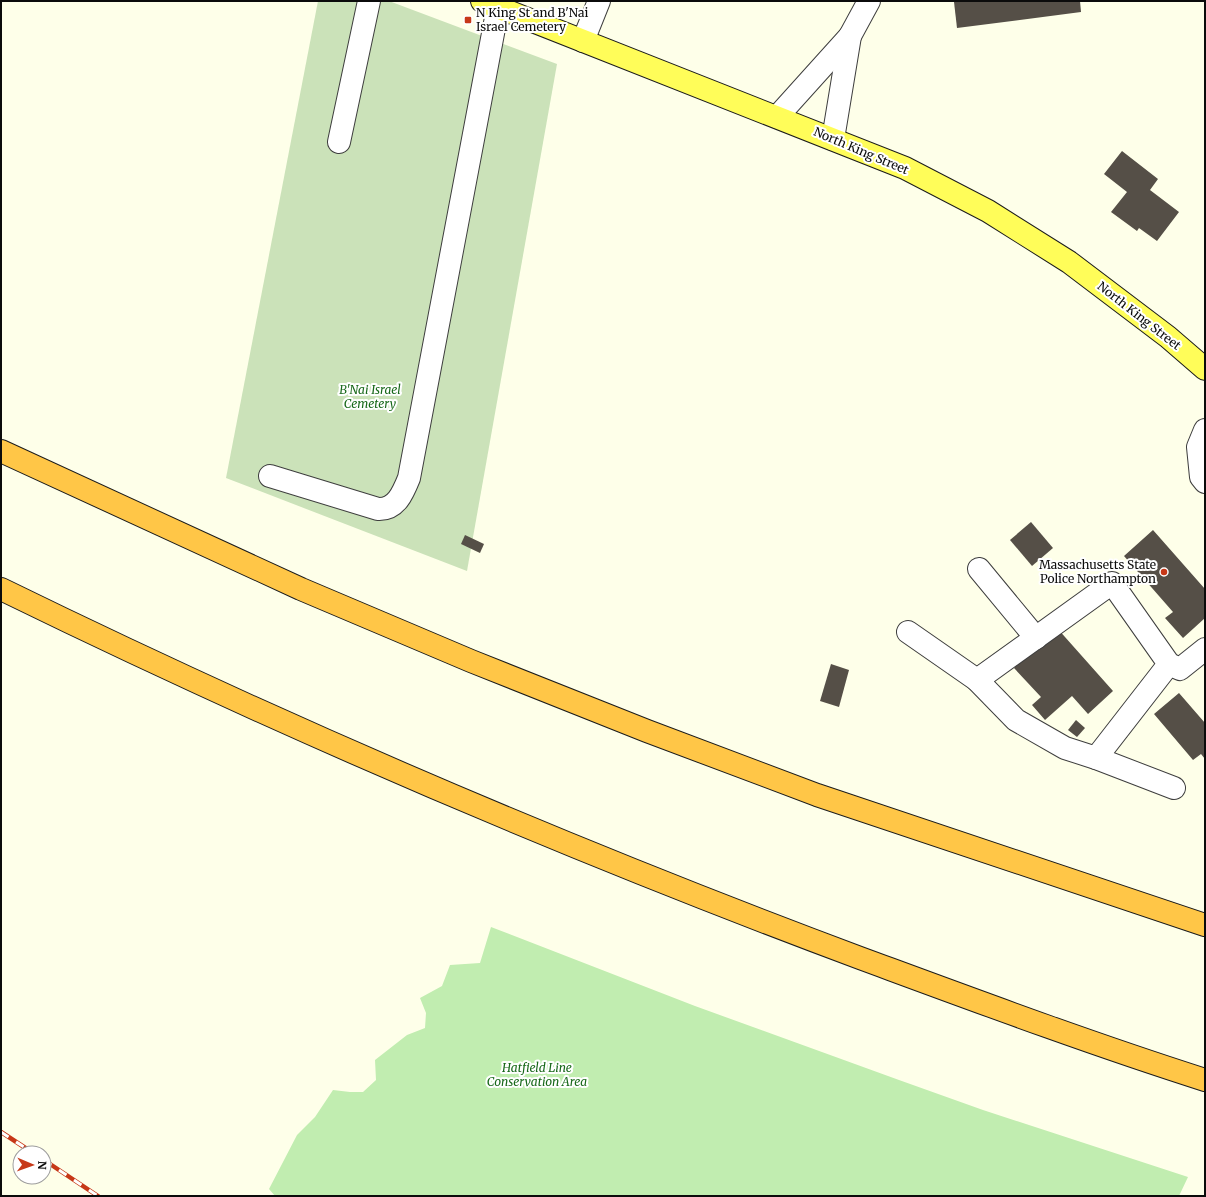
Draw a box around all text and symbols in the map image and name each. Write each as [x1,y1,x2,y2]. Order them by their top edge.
place label: N King St and B'Nai Israel Cemetery [476,5,588,34]
marker: N King St and B'Nai Israel Cemetery [463,15,473,25]
street label: North King Street [811,124,911,177]
street label: North King Street [1095,278,1184,353]
park label: B'Nai Israel Cemetery [339,382,401,411]
place label: Massachusetts State Police Northampton [1039,557,1156,586]
marker: Massachusetts State Police Northampton [1159,567,1169,577]
park label: Hatfield Line Conservation Area [487,1060,587,1089]
north arrow [12,1145,52,1185]
text: N [35,1161,49,1170]

